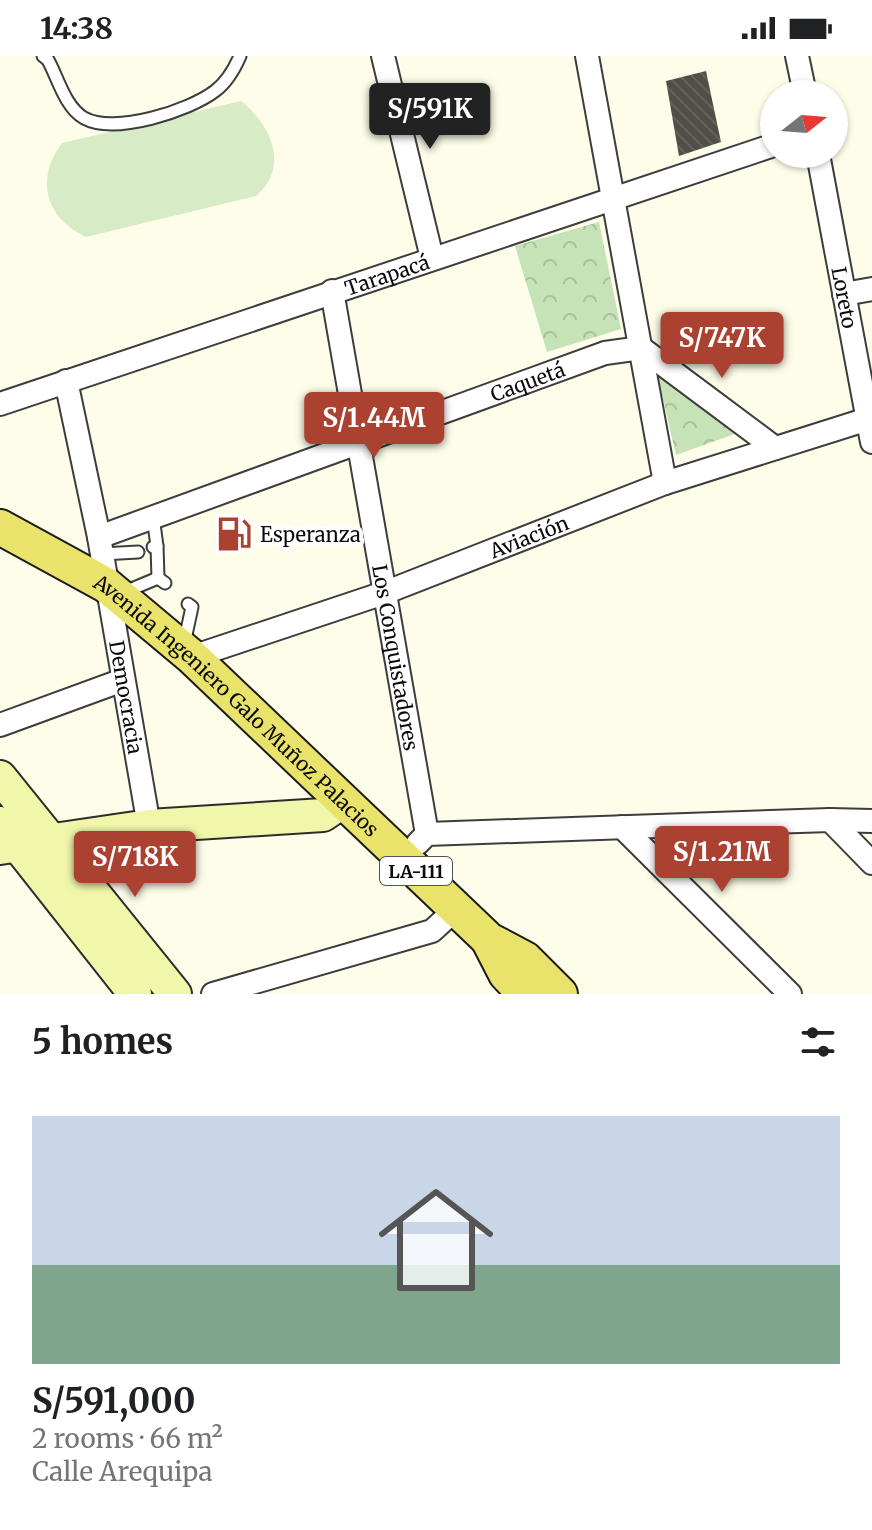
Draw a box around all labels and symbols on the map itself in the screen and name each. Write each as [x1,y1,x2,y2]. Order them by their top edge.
north arrow [760,80,848,168]
pin: S/591K [365,83,495,151]
street label: Tarapacá [341,249,433,300]
street label: Loreto [827,265,863,331]
pin: S/747K [657,312,787,380]
street label: Caquetá [487,356,568,406]
pin: S/1.44M [300,392,448,460]
street label: Aviación [485,510,572,563]
fuel station icon: Esperanza [215,515,253,553]
place label: Esperanza [260,522,361,547]
street label: Los Conquistadores [368,562,425,753]
street label: Avenida Ingeniero Galo Muñoz Palacios [89,568,384,841]
street label: Democracia [105,638,149,756]
pin: S/1.21M [648,826,796,894]
pin: S/718K [70,831,200,899]
road number: LA-111 [380,857,452,885]

